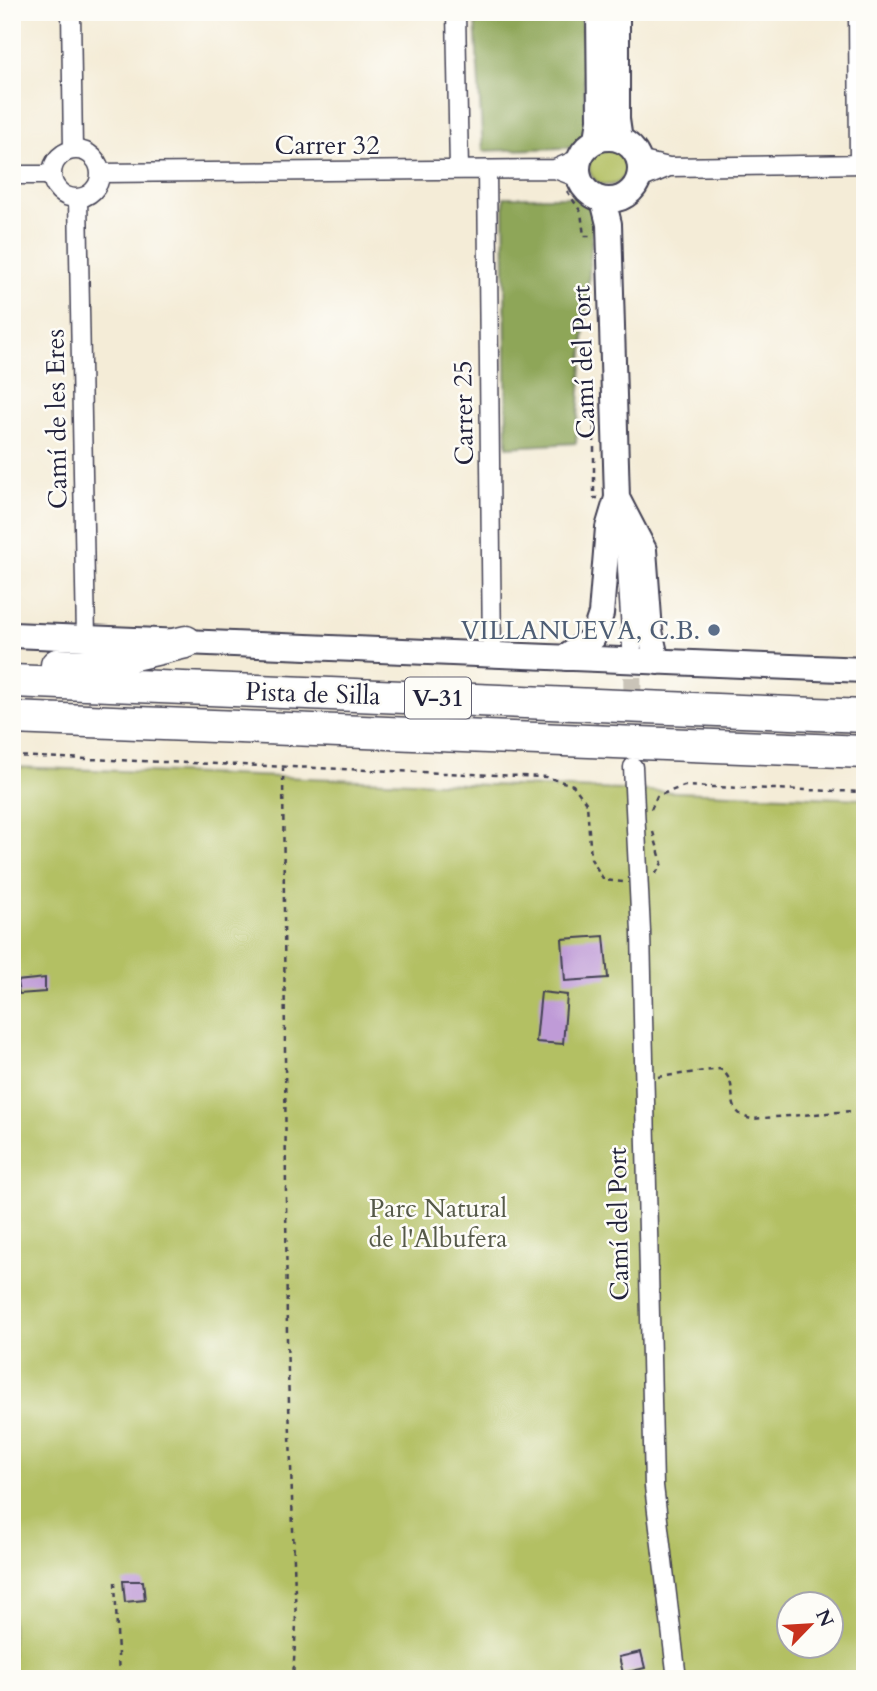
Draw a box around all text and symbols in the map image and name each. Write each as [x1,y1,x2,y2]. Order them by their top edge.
street label: Carrer 32 [275,128,380,163]
street label: Camí del Port [563,285,604,439]
street label: Camí de les Eres [37,329,76,509]
street label: Carrer 25 [445,360,482,466]
place label: VILLANUEVA, C.B. [461,613,700,648]
marker: VILLANUEVA, C.B. [706,622,722,638]
street label: Pista de Silla [245,674,381,713]
road number: V-31 [405,678,471,718]
street label: Camí del Port [600,1147,637,1301]
park label: Parc Natural de l'Albufera [369,1191,507,1256]
north arrow [776,1590,846,1660]
text: N [809,1605,840,1632]

